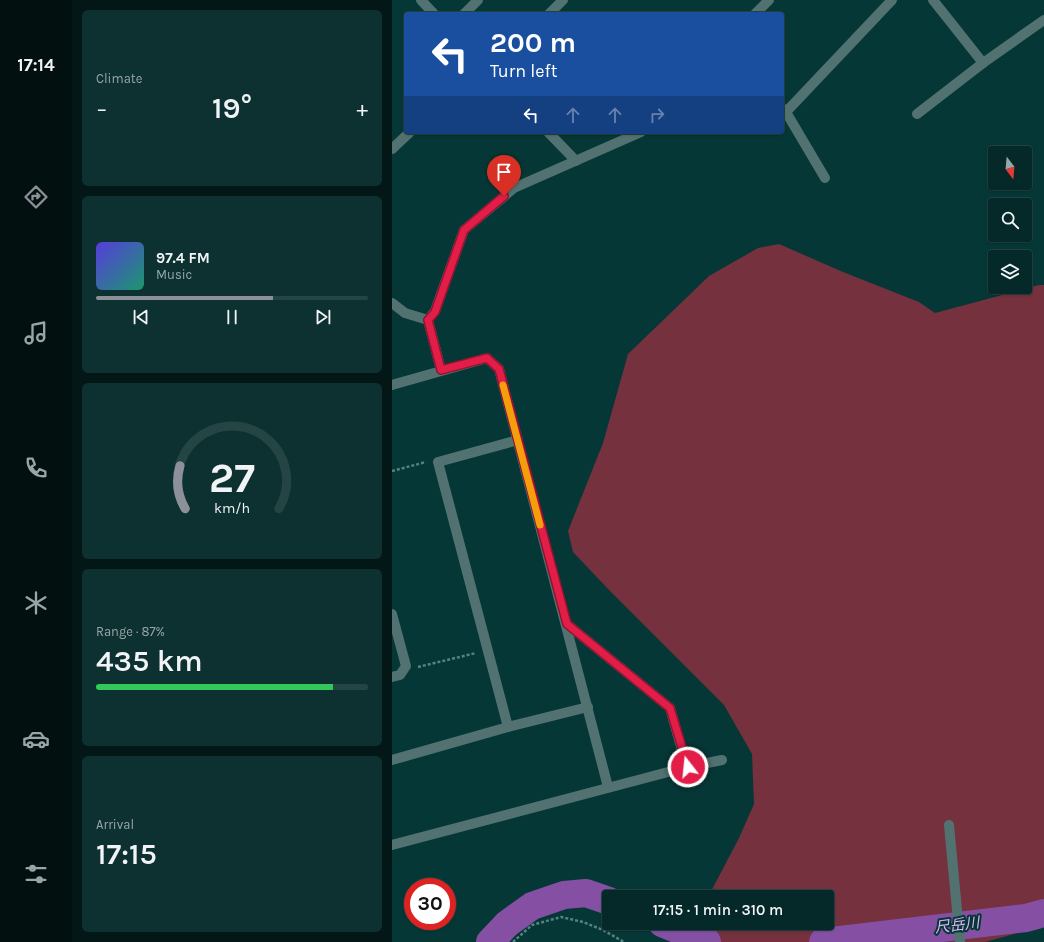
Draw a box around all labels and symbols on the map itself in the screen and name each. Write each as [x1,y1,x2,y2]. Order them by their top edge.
north arrow [988,146,1032,190]
pin [487,155,521,196]
position arrow [667,746,709,788]
speed limit sign: 30 [404,878,456,930]
water label: 尺岳川 [934,913,982,937]

